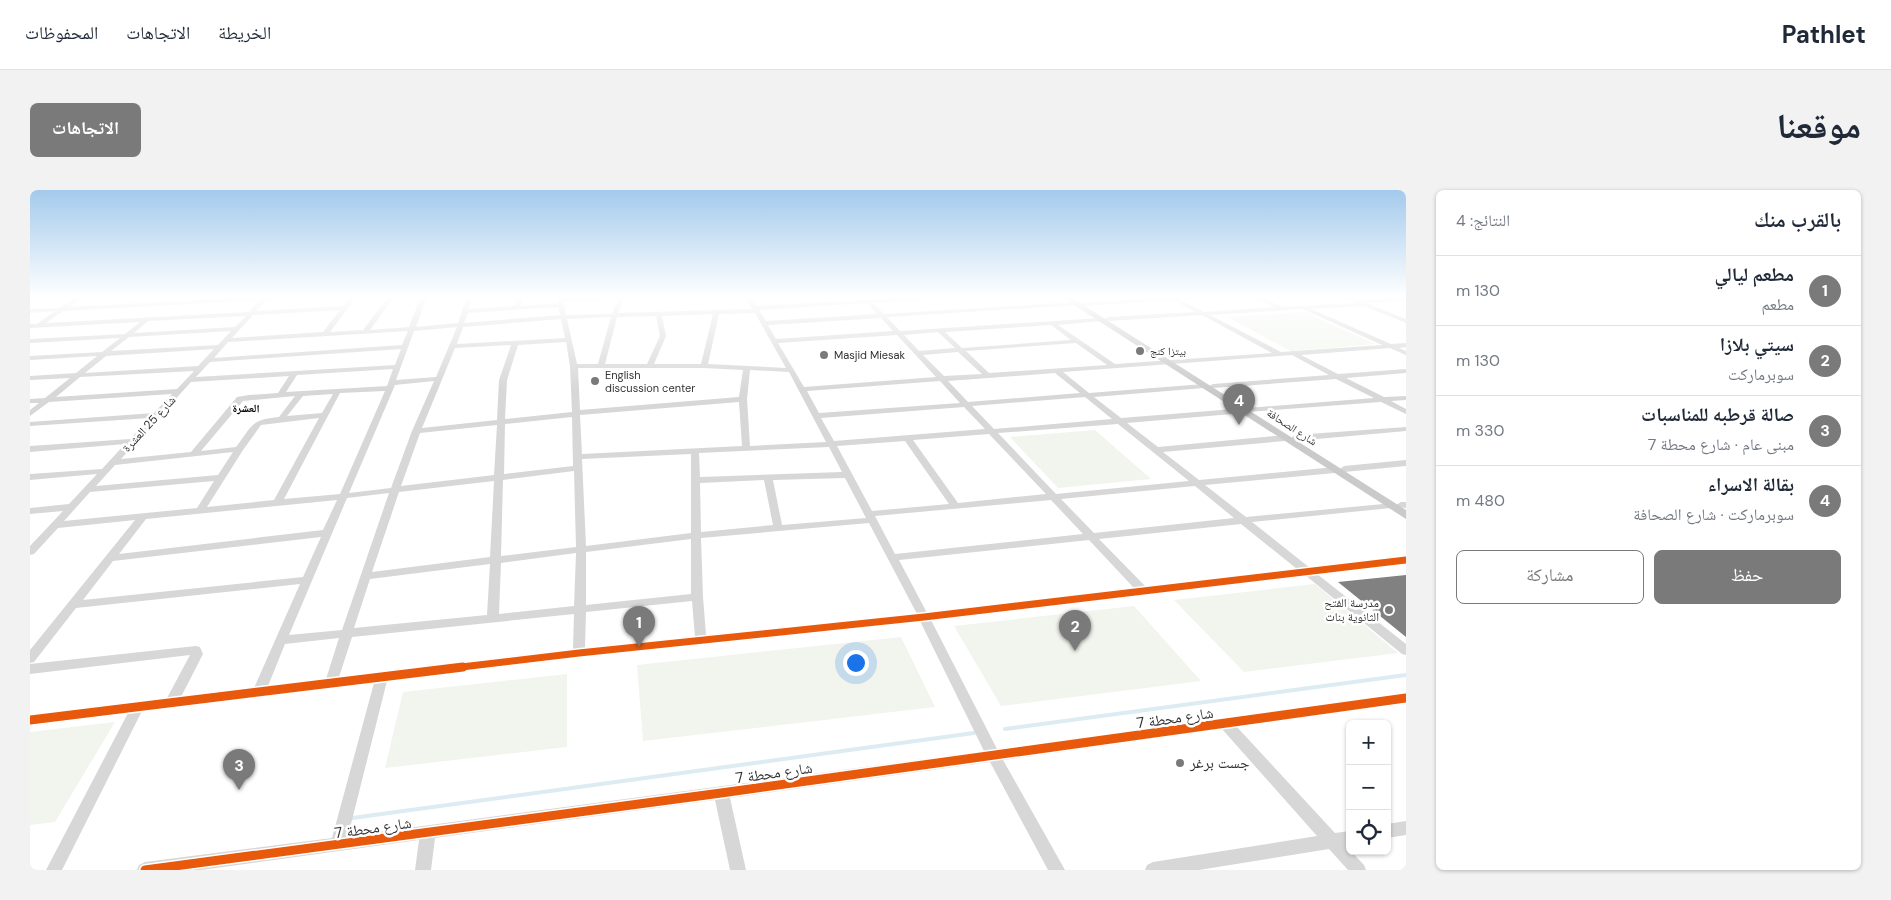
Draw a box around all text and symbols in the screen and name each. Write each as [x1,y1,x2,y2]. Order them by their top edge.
text: Pathlet [1782,19,1866,50]
text: المحفوظات [25,21,98,45]
text: الاتجاهات [126,21,190,45]
text: الخريطة [218,21,271,45]
button: الاتجاهات [30,103,141,157]
text: موقعنا [1776,103,1861,149]
text: بالقرب منك [1754,206,1841,234]
text: النتائج: 4 [1456,210,1510,231]
text: مطعم ليالي [1714,262,1794,287]
text: 130 m [1456,280,1500,301]
text: 1 [1822,280,1828,301]
text: مطعم [1762,294,1794,315]
text: سيتي بلازا [1720,332,1794,357]
place label: بيتزا كنج [1150,344,1186,358]
marker: بيتزا كنج [1134,345,1146,357]
place label: Masjid Miesak [834,348,906,362]
marker: Masjid Miesak [818,349,830,361]
text: 130 m [1456,350,1500,371]
text: 2 [1820,350,1830,371]
text: سوبرماركت [1728,364,1794,385]
place label: English discussion center [605,368,695,395]
marker: English discussion center [589,375,601,387]
pin: 4 [1223,384,1255,425]
street label: شارع 25 العشرة [119,392,179,456]
district label: العشرة [232,401,260,415]
text: صالة قرطبه للمناسبات [1641,402,1794,427]
street label: شارع الصحافة [1264,406,1320,448]
text: 330 m [1456,420,1504,441]
text: 3 [1820,420,1830,441]
text: مبنى عام · شارع محطة 7 [1648,434,1794,455]
text: بقالة الاسراء [1707,472,1794,497]
text: 480 m [1456,490,1505,511]
text: 4 [1820,490,1830,511]
text: سوبرماركت · شارع الصحافة [1633,504,1794,525]
button: مشاركة [1456,550,1644,604]
button: حفظ [1654,550,1841,604]
place label: مدرسة الفتح الثانوية بنات [1324,595,1379,625]
marker: مدرسة الفتح الثانوية بنات [1383,604,1395,616]
pin: 1 [623,606,655,647]
pin: 2 [1059,610,1091,651]
your location [843,650,869,676]
street label: شارع محطة 7 [1135,703,1215,733]
map controls [1346,720,1391,855]
button: + [1346,720,1391,765]
pin: 3 [223,749,255,790]
place label: جست برغر [1189,753,1250,773]
marker: جست برغر [1174,757,1186,769]
street label: شارع محطة 7 [734,758,814,788]
button: − [1346,765,1391,810]
button: locate [1346,810,1391,855]
street label: شارع محطة 7 [333,813,413,843]

